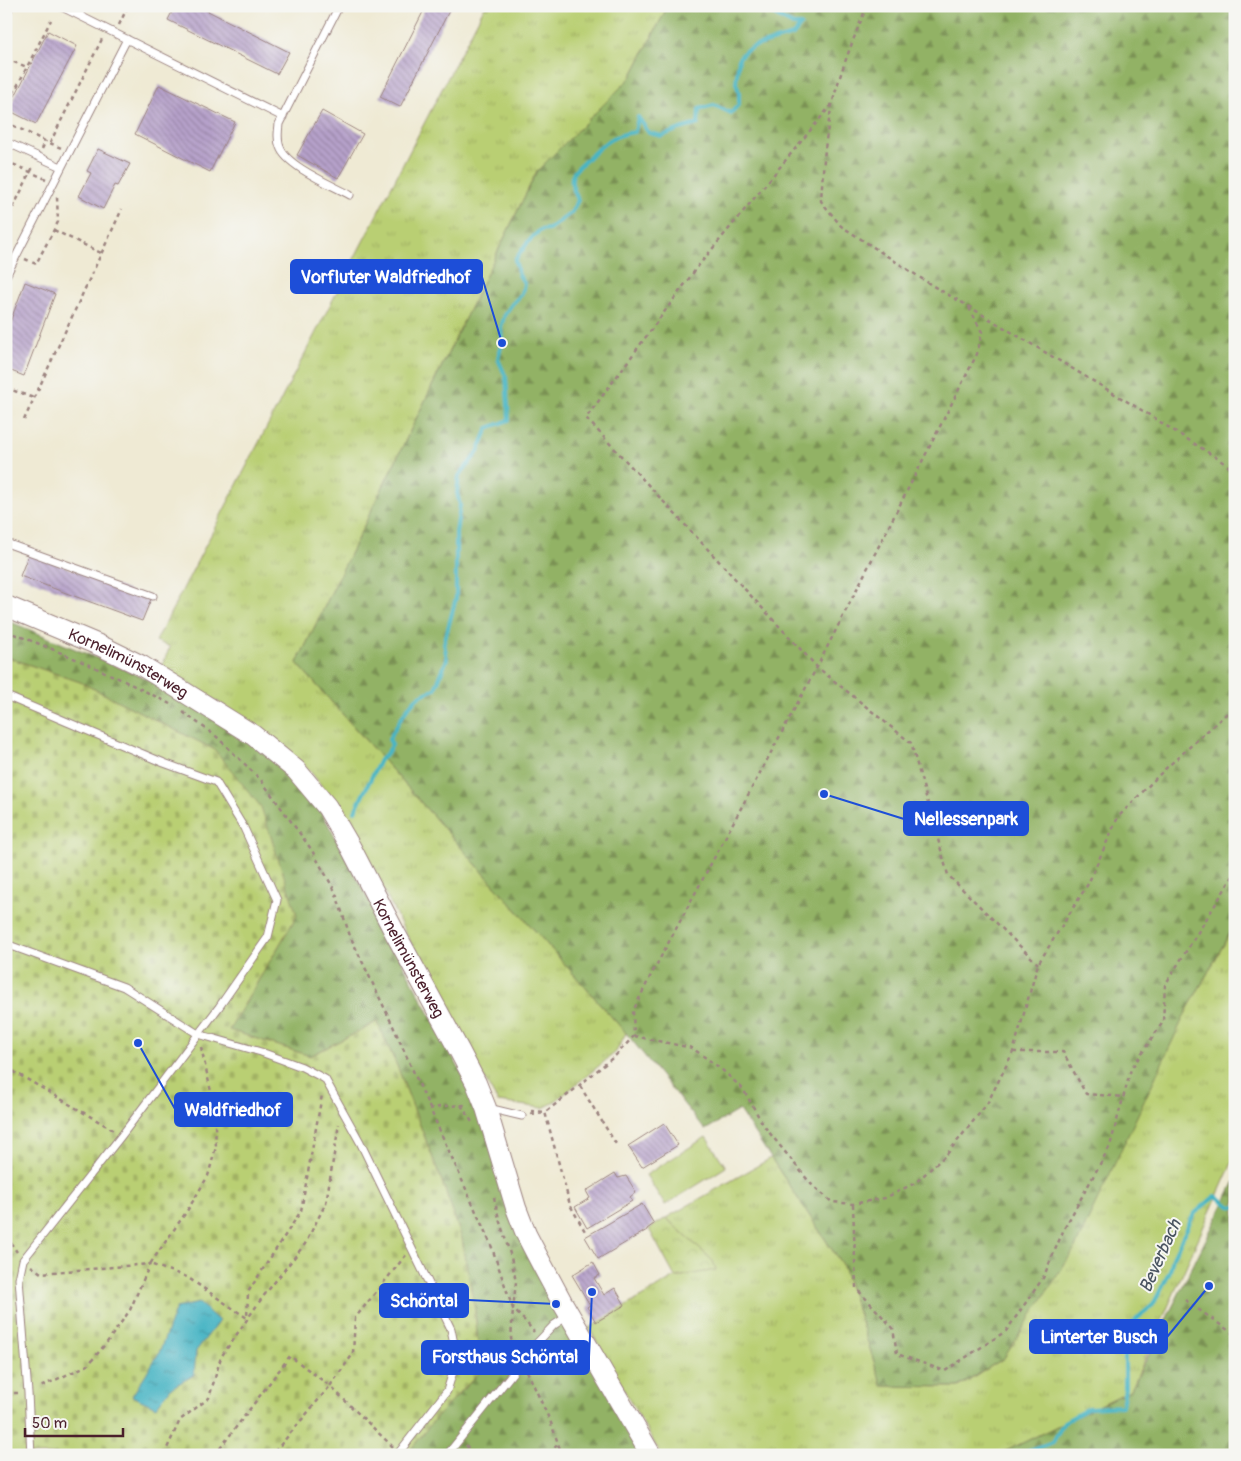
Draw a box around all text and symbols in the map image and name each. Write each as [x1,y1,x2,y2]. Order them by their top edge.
callout: Vorfluter Waldfriedhof [291,260,482,293]
text: Vorfluter Waldfriedhof [301,266,472,289]
street label: Kornelimünsterweg [65,624,191,703]
callout: Nellessenpark [904,802,1028,835]
text: Nellessenpark [914,808,1019,831]
street label: Kornelimünsterweg [368,896,448,1022]
callout: Waldfriedhof [175,1093,292,1126]
text: Waldfriedhof [185,1099,282,1122]
water label: Beverbach [1134,1215,1187,1296]
callout: Schöntal [380,1284,468,1317]
text: Schöntal [390,1290,458,1313]
callout: Linterter Busch [1030,1320,1167,1353]
text: Linterter Busch [1040,1326,1158,1349]
callout: Forsthaus Schöntal [422,1341,589,1374]
text: Forsthaus Schöntal [432,1346,578,1369]
scale bar [25,1406,122,1438]
text: 50 m [32,1414,67,1433]

